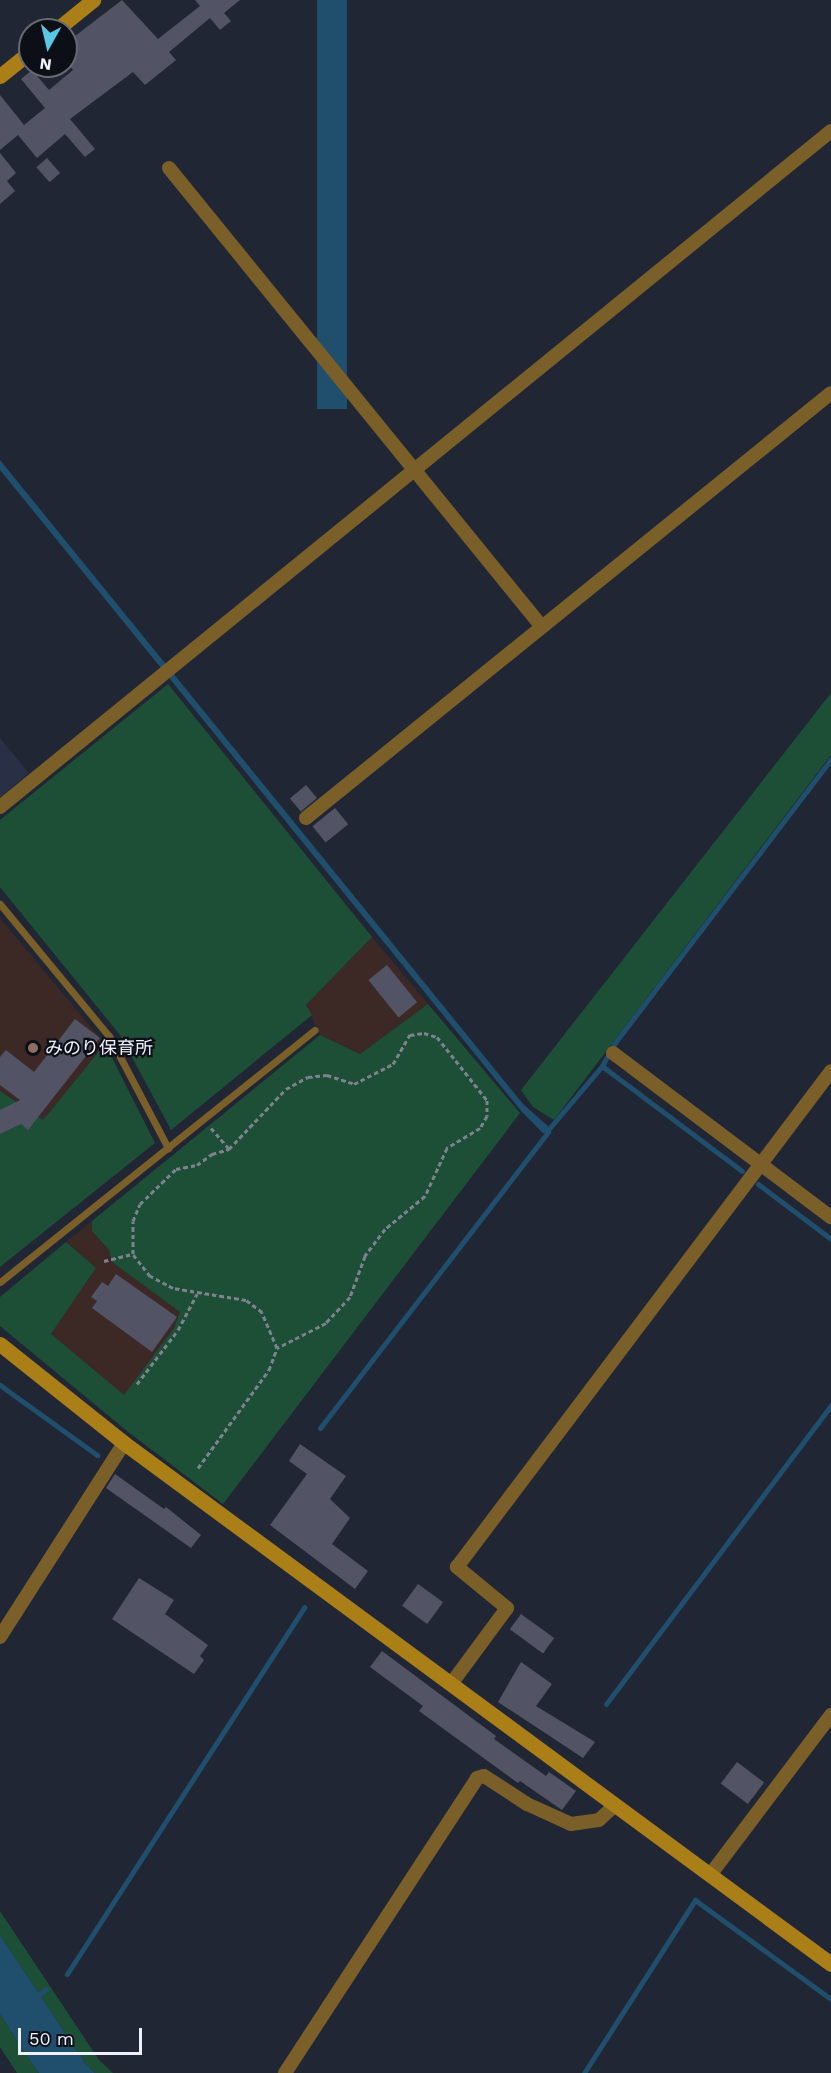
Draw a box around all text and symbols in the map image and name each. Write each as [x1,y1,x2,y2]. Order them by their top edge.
north arrow [18,18,78,78]
text: N [39,54,53,75]
place label: みのり保育所 [45,1037,153,1059]
marker: みのり保育所 [26,1041,40,1055]
scale bar [21,2016,146,2054]
text: 50 m [29,2028,74,2049]

